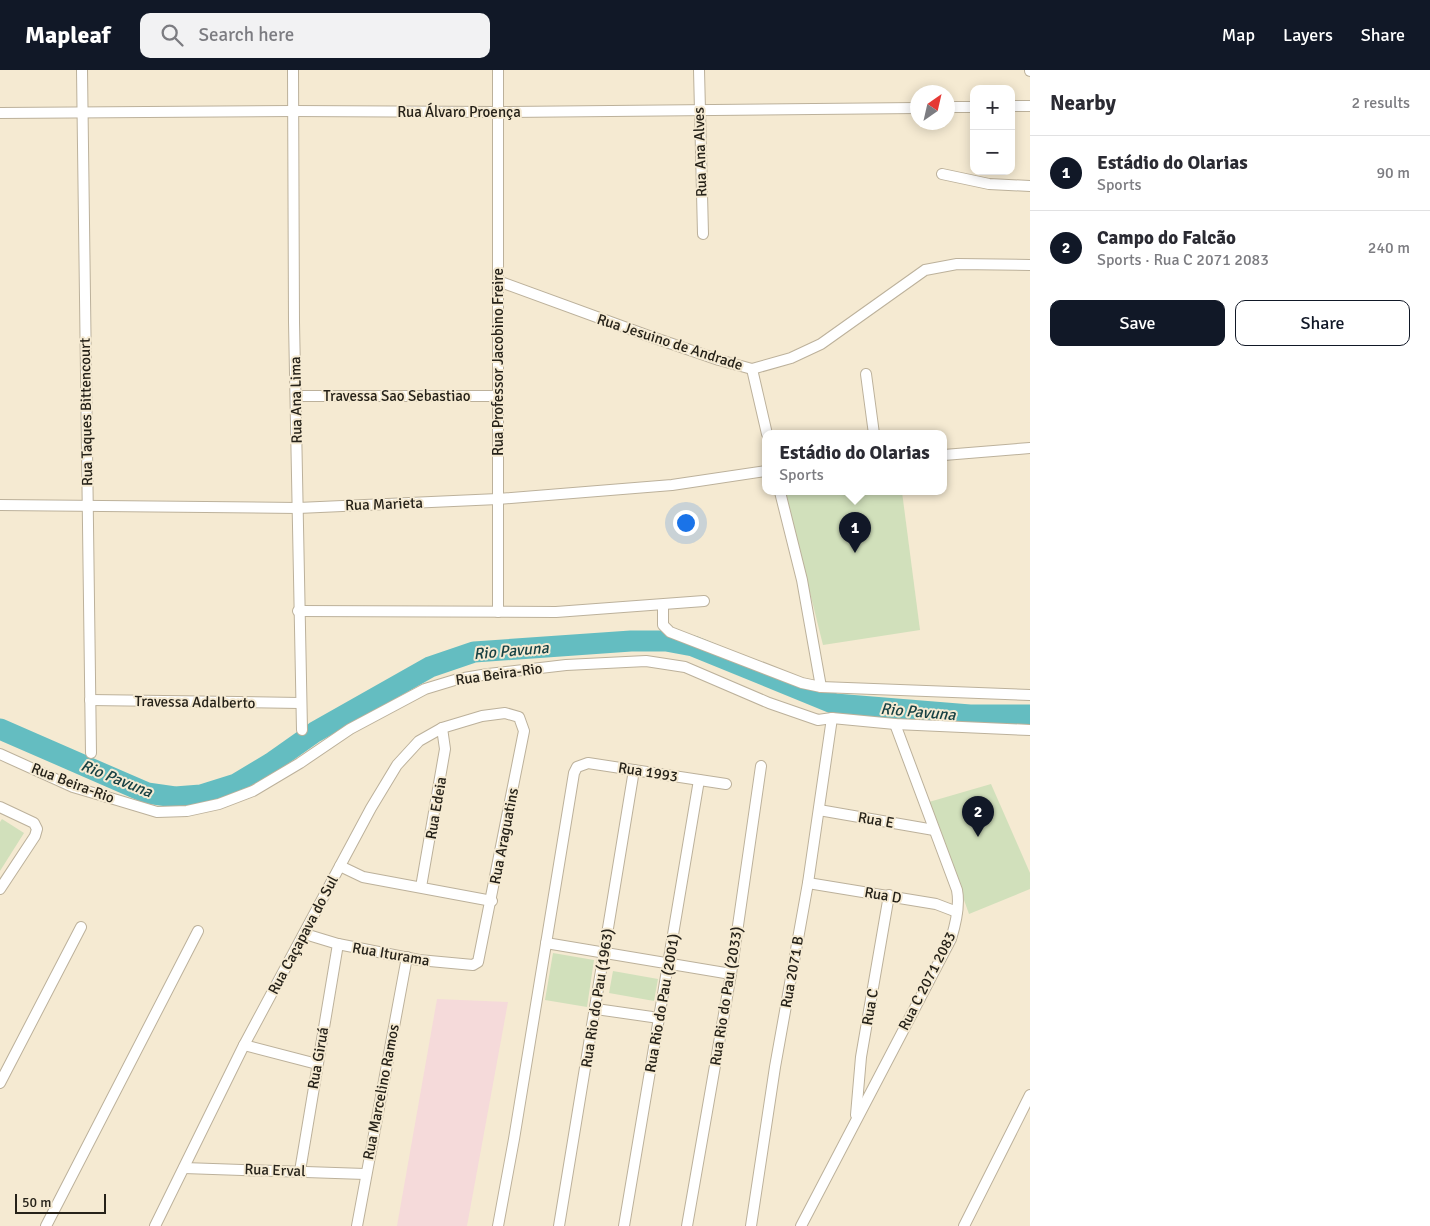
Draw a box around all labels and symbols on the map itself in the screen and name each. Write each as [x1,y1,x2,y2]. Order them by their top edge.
north arrow [910,85,955,130]
street label: Rua Álvaro Proença [397,102,521,121]
street label: Rua Ana Alves [689,106,711,197]
street label: Rua Professor Jacobino Freire [489,268,507,456]
street label: Rua Jesuino de Andrade [595,310,745,374]
street label: Rua Taques Bittencourt [76,338,96,486]
street label: Rua Ana Lima [286,356,306,444]
street label: Travessa Sao Sebastiao [323,387,471,405]
street label: Rua Marieta [345,494,423,514]
your location [673,510,699,536]
pin: 1 [839,512,871,553]
water label: Rio Pavuna [473,638,550,664]
street label: Rua Beira-Rio [454,659,544,689]
street label: Travessa Adalberto [134,692,256,712]
water label: Rio Pavuna [880,699,957,725]
water label: Rio Pavuna [78,756,156,803]
street label: Rua 1993 [617,758,679,786]
street label: Rua Beira-Rio [29,759,117,807]
street label: Rua Edeia [422,775,450,841]
street label: Rua Araguatins [486,786,522,886]
pin: 2 [962,796,994,837]
street label: Rua E [857,808,895,832]
street label: Rua Caçapava do Sul [264,873,342,997]
street label: Rua D [863,883,903,907]
street label: Rua Rio do Pau (2033) [706,925,746,1067]
street label: Rua Rio do Pau (1963) [577,927,617,1069]
street label: Rua C 2071 2083 [894,929,960,1033]
street label: Rua Rio do Pau (2001) [641,932,683,1074]
street label: Rua 2071 B [777,935,807,1009]
street label: Rua Iturama [351,938,431,970]
street label: Rua C [858,987,882,1027]
street label: Rua Marcelino Ramos [359,1022,403,1161]
street label: Rua Giruá [304,1025,332,1091]
street label: Rua Erval [244,1160,306,1180]
scale bar [15,1191,106,1214]

